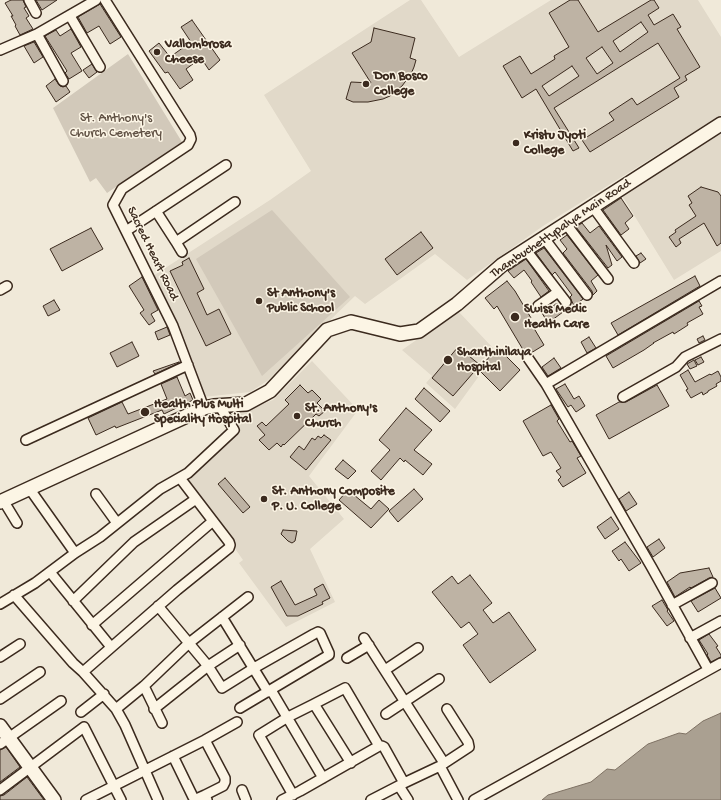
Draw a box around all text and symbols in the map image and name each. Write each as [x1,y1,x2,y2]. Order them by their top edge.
place label: Vallombrosa Cheese [165,37,231,68]
marker: Vallombrosa Cheese [152,47,162,57]
place label: Don Bosco College [374,69,428,100]
marker: Don Bosco College [361,79,371,89]
park label: St. Anthony's Church Cemetery [70,111,162,142]
place label: Kristu Jyoti College [524,128,586,159]
marker: Kristu Jyoti College [511,138,521,148]
street label: Thambuchettypalya Main Road [488,176,634,282]
street label: Sacred Heart Road [123,205,181,303]
place label: St Anthony's Public School [267,286,335,317]
marker: St Anthony's Public School [254,296,264,306]
place label: Swiss Medic Health Care [524,302,589,333]
marker: Swiss Medic Health Care [509,311,521,323]
place label: Shanthinilaya Hospital [457,345,531,376]
marker: Shanthinilaya Hospital [442,354,454,366]
place label: Health Plus Multi Speciality Hospital [154,397,252,428]
place label: St. Anthony's Church [305,401,377,432]
marker: Health Plus Multi Speciality Hospital [139,406,151,418]
marker: St. Anthony's Church [292,411,302,421]
place label: St. Anthony Composite P. U. College [272,484,395,515]
marker: St. Anthony Composite P. U. College [259,494,269,504]

